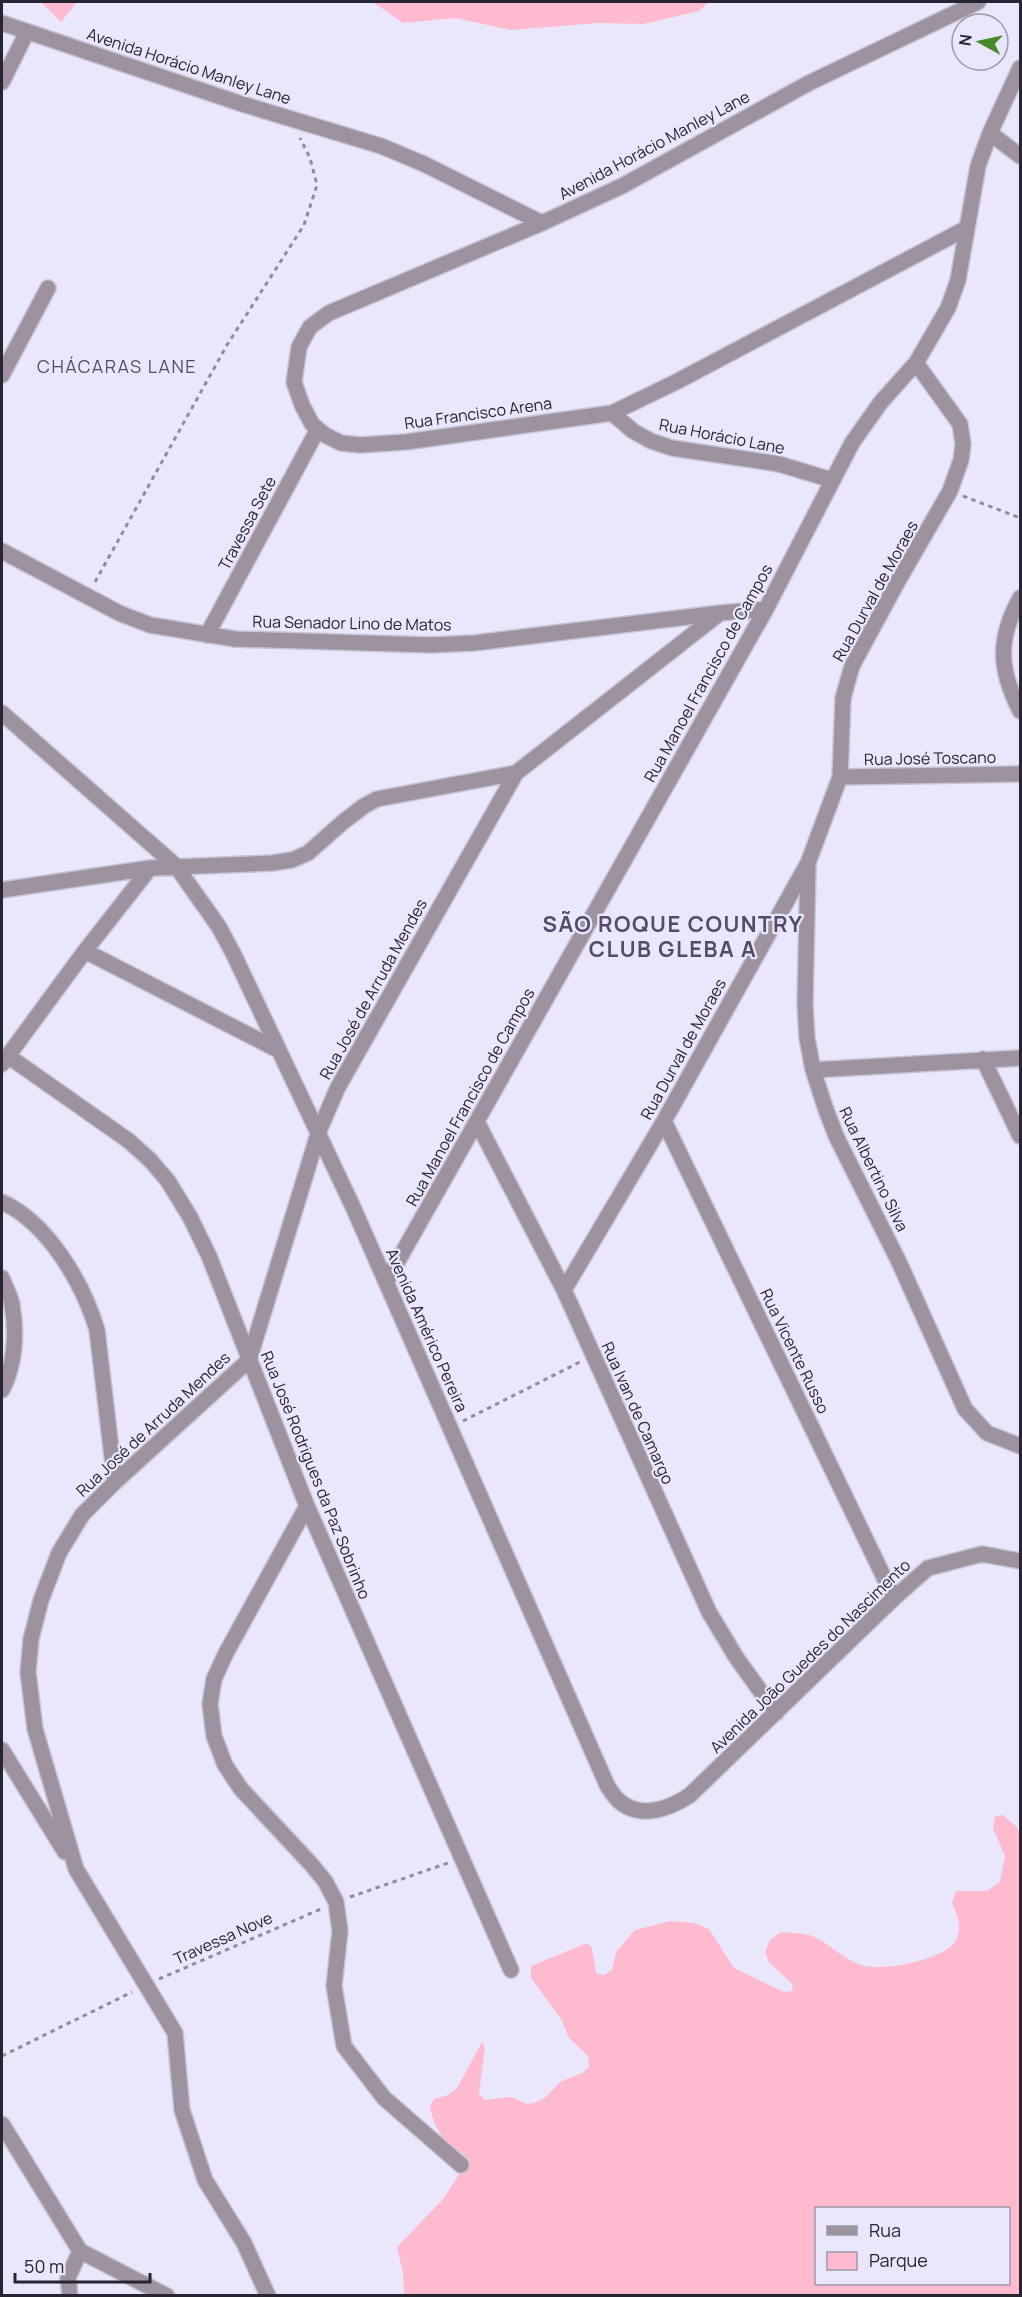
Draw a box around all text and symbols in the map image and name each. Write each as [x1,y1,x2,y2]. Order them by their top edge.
north arrow [950,12,1010,72]
street label: Avenida Horácio Manley Lane [84,23,294,109]
text: N [953,33,977,47]
street label: Avenida Horácio Manley Lane [555,85,753,205]
district label: CHÁCARAS LANE [37,354,197,378]
street label: Rua Francisco Arena [403,392,553,434]
street label: Rua Horácio Lane [657,413,787,459]
street label: Travessa Sete [213,472,281,574]
street label: Rua Durval de Moraes [827,516,923,666]
street label: Rua Manoel Francisco de Campos [639,560,777,786]
street label: Rua Senador Lino de Matos [252,610,452,636]
street label: Rua José Toscano [864,746,996,770]
street label: Rua José de Arruda Mendes [314,895,432,1083]
district label: SÃO ROQUE COUNTRY CLUB GLEBA A [542,909,804,964]
street label: Rua Durval de Moraes [635,974,731,1124]
street label: Rua Manoel Francisco de Campos [401,984,539,1210]
street label: Rua Albertino Silva [834,1103,914,1235]
street label: Avenida Américo Pereira [381,1245,473,1415]
street label: Rua Vicente Russo [755,1285,835,1417]
street label: Rua Ivan de Camargo [597,1338,679,1488]
street label: Rua José de Arruda Mendes [71,1347,235,1501]
street label: Rua José Rodrigues da Paz Sobrinho [256,1348,376,1602]
street label: Avenida João Guedes do Nascimento [705,1554,915,1758]
street label: Travessa Nove [170,1906,276,1970]
legend [815,2207,1010,2285]
text: Rua [869,2218,901,2242]
scale bar [15,2246,150,2284]
text: Parque [869,2248,928,2272]
text: 50 m [24,2254,64,2278]

